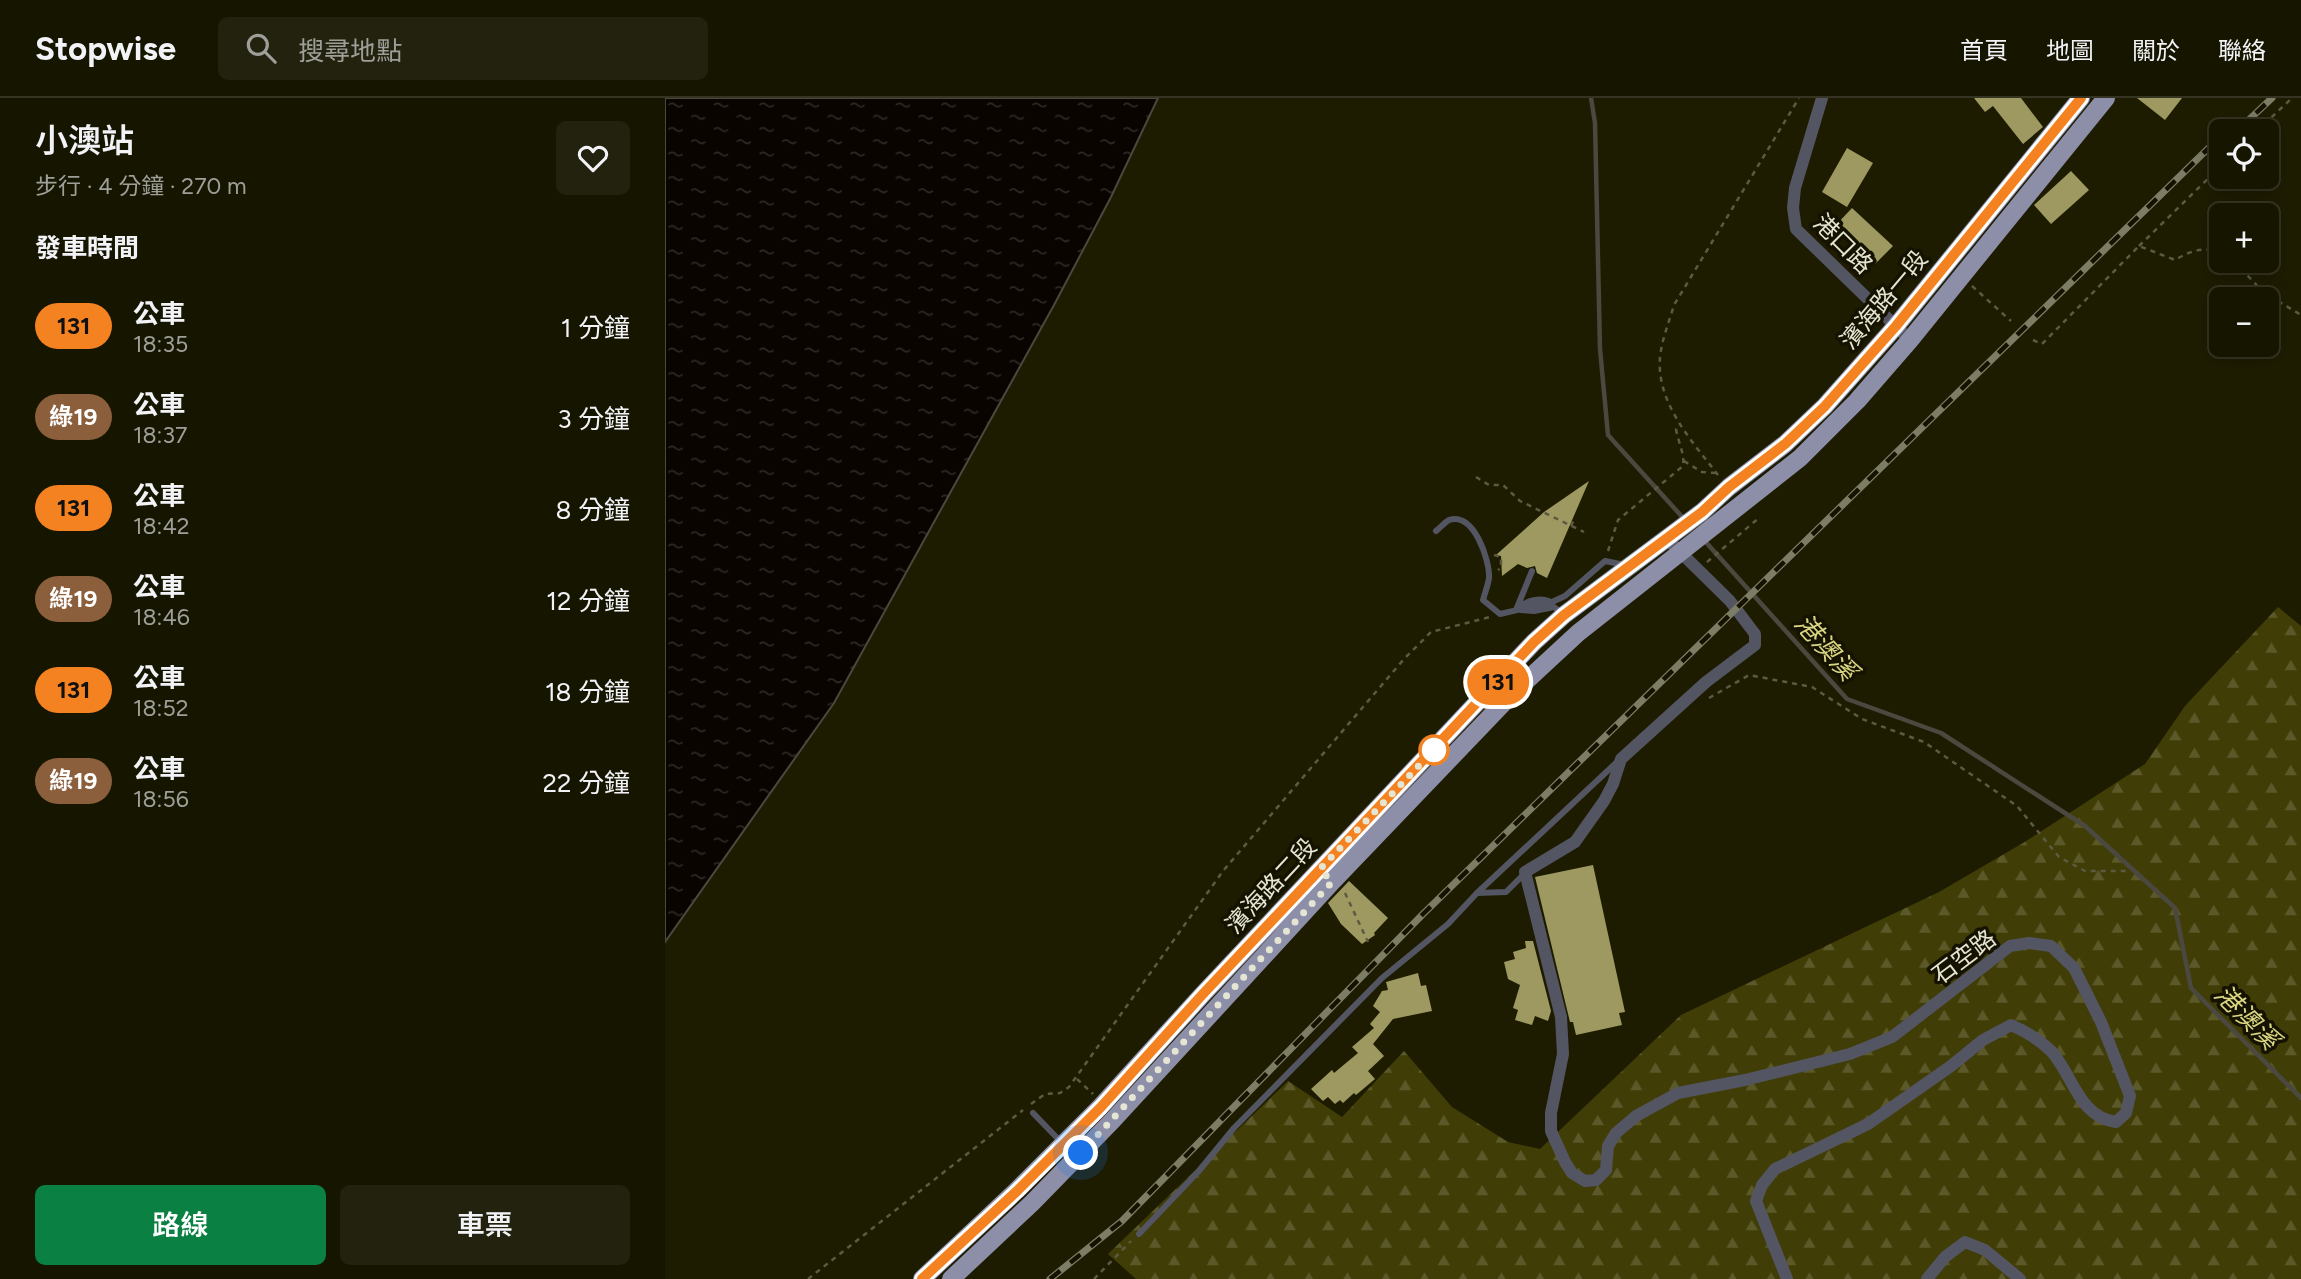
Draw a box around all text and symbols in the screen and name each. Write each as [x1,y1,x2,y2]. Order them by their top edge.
search box [218,17,708,80]
text: Stopwise [35,29,176,68]
icon: search [242,29,280,67]
text: 搜尋地點 [298,35,402,67]
text: 首頁 [1960,36,2008,65]
text: 地圖 [2046,36,2094,65]
text: 關於 [2132,36,2180,65]
text: 聯絡 [2218,36,2266,65]
map controls [2209,119,2279,357]
button: locate [2209,119,2279,189]
text: 小澳站 [35,121,134,160]
button: heart [556,121,630,195]
text: 步行 · 4 分鐘 · 270 m [35,172,247,200]
button: + [2209,203,2279,273]
street label: 港口路 [1808,208,1879,279]
text: 發車時間 [35,232,139,264]
street label: 濱海路一段 [1834,244,1933,355]
button: − [2209,287,2279,357]
text: 公車 [133,298,185,330]
text: 131 [57,311,90,340]
text: 1 分鐘 [561,312,630,344]
text: 18:35 [133,330,188,358]
text: 公車 [133,389,185,421]
text: 綠19 [49,402,98,431]
text: 3 分鐘 [557,403,630,435]
text: 18:37 [133,421,187,449]
text: 公車 [133,480,185,512]
text: 131 [57,493,90,522]
text: 8 分鐘 [556,494,630,526]
text: 18:42 [133,512,190,540]
text: 公車 [133,571,185,603]
text: 綠19 [49,584,98,613]
text: 12 分鐘 [546,585,630,617]
text: 18:46 [133,603,190,631]
water label: 港澳溪 [1788,607,1867,690]
line badge: 131 [1458,659,1538,705]
text: 公車 [133,662,185,694]
text: 131 [1481,667,1515,696]
text: 131 [57,675,90,704]
text: 18 分鐘 [545,676,630,708]
text: 18:52 [133,694,189,722]
unlabelled marker [1419,735,1449,765]
text: 公車 [133,753,185,785]
text: 綠19 [49,766,98,795]
text: 22 分鐘 [543,767,630,799]
text: 18:56 [133,785,189,813]
street label: 濱海路二段 [1219,832,1322,939]
street label: 石空路 [1926,923,2001,990]
water label: 港澳溪 [2208,978,2289,1059]
your location [1063,1135,1098,1170]
button: 路線 [35,1185,326,1265]
button: 車票 [340,1185,630,1265]

